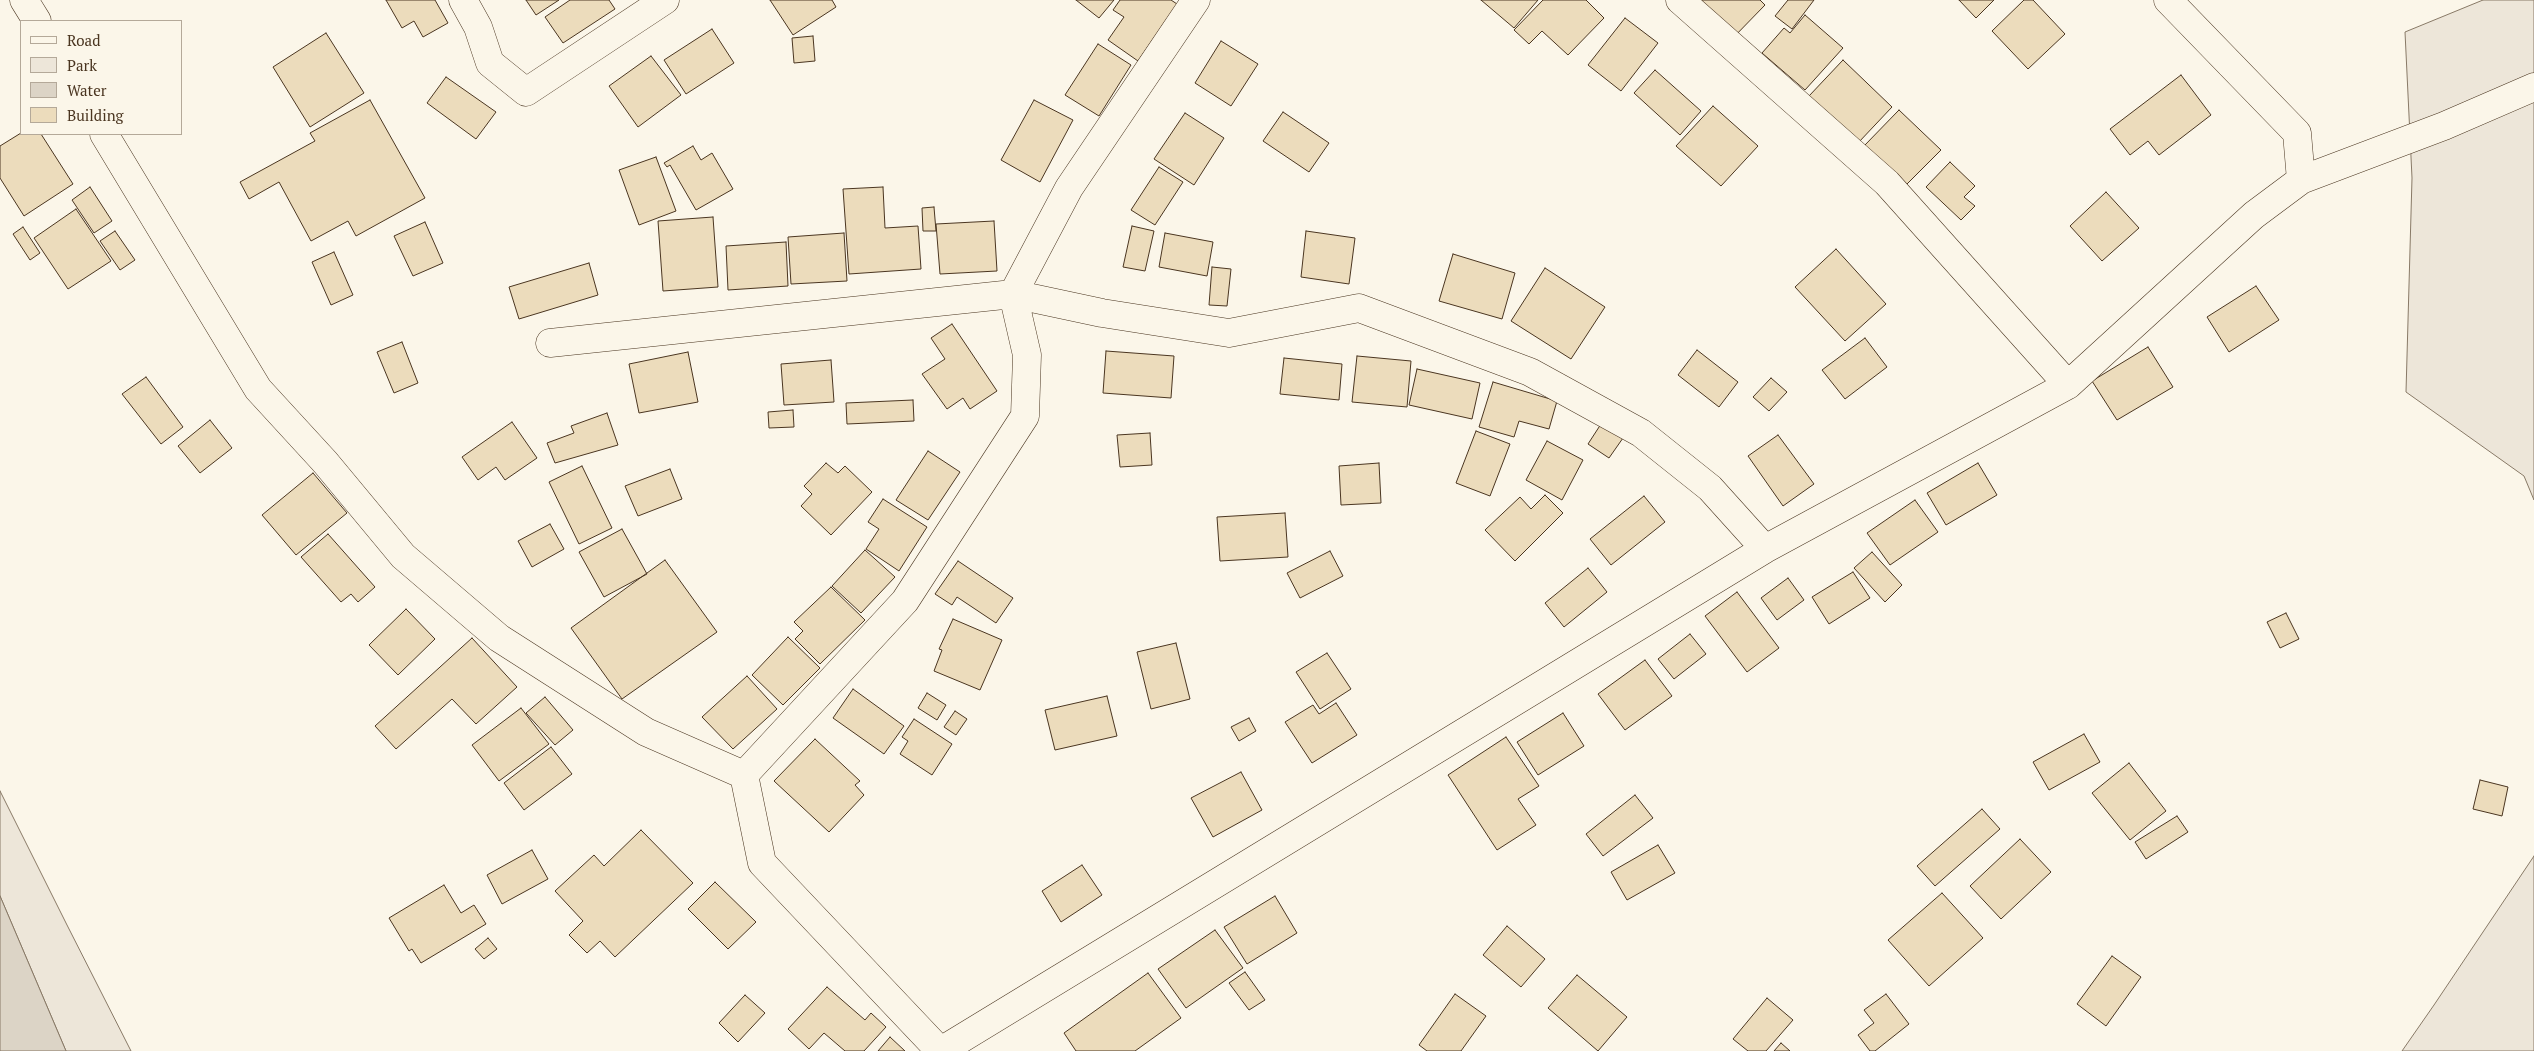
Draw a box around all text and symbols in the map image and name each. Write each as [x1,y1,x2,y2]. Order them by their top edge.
legend [20,20,182,135]
text: Road [67,30,100,50]
text: Park [67,55,97,75]
text: Water [67,80,106,100]
text: Building [67,105,124,125]

